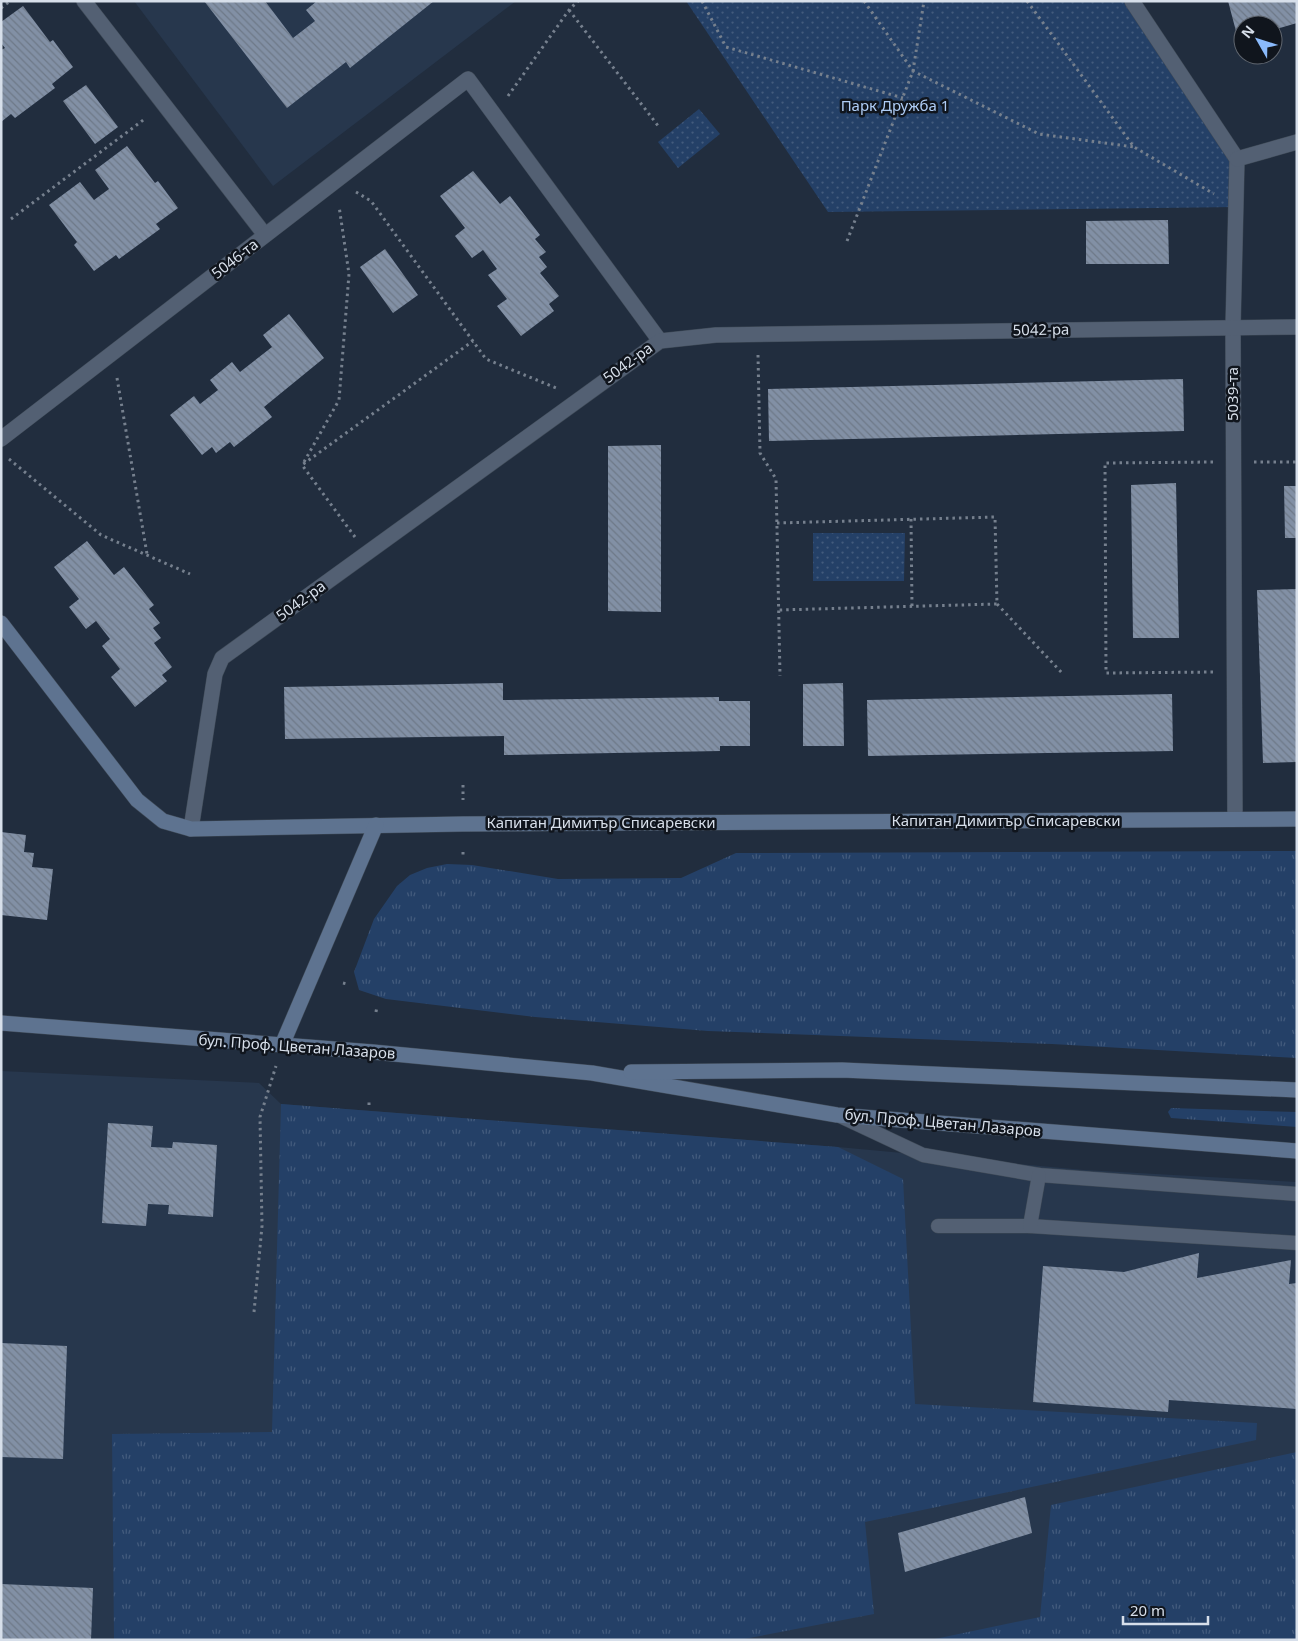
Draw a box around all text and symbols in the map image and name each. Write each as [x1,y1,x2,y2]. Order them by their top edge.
north arrow [1233,15,1283,65]
text: N [1237,21,1258,42]
park label: Парк Дружба 1 [841,95,949,115]
street label: 5046-та [207,234,262,283]
street label: 5042-ра [1012,319,1069,339]
street label: 5042-ра [599,337,656,387]
street label: 5039-та [1222,367,1242,421]
street label: 5042-ра [272,575,329,625]
street label: Капитан Димитър Списаревски [891,810,1121,830]
street label: Капитан Димитър Списаревски [486,812,716,832]
street label: бул. Проф. Цветан Лазаров [198,1029,396,1063]
street label: бул. Проф. Цветан Лазаров [844,1103,1042,1141]
scale bar [1123,1594,1208,1626]
text: 20 m [1130,1600,1165,1620]

